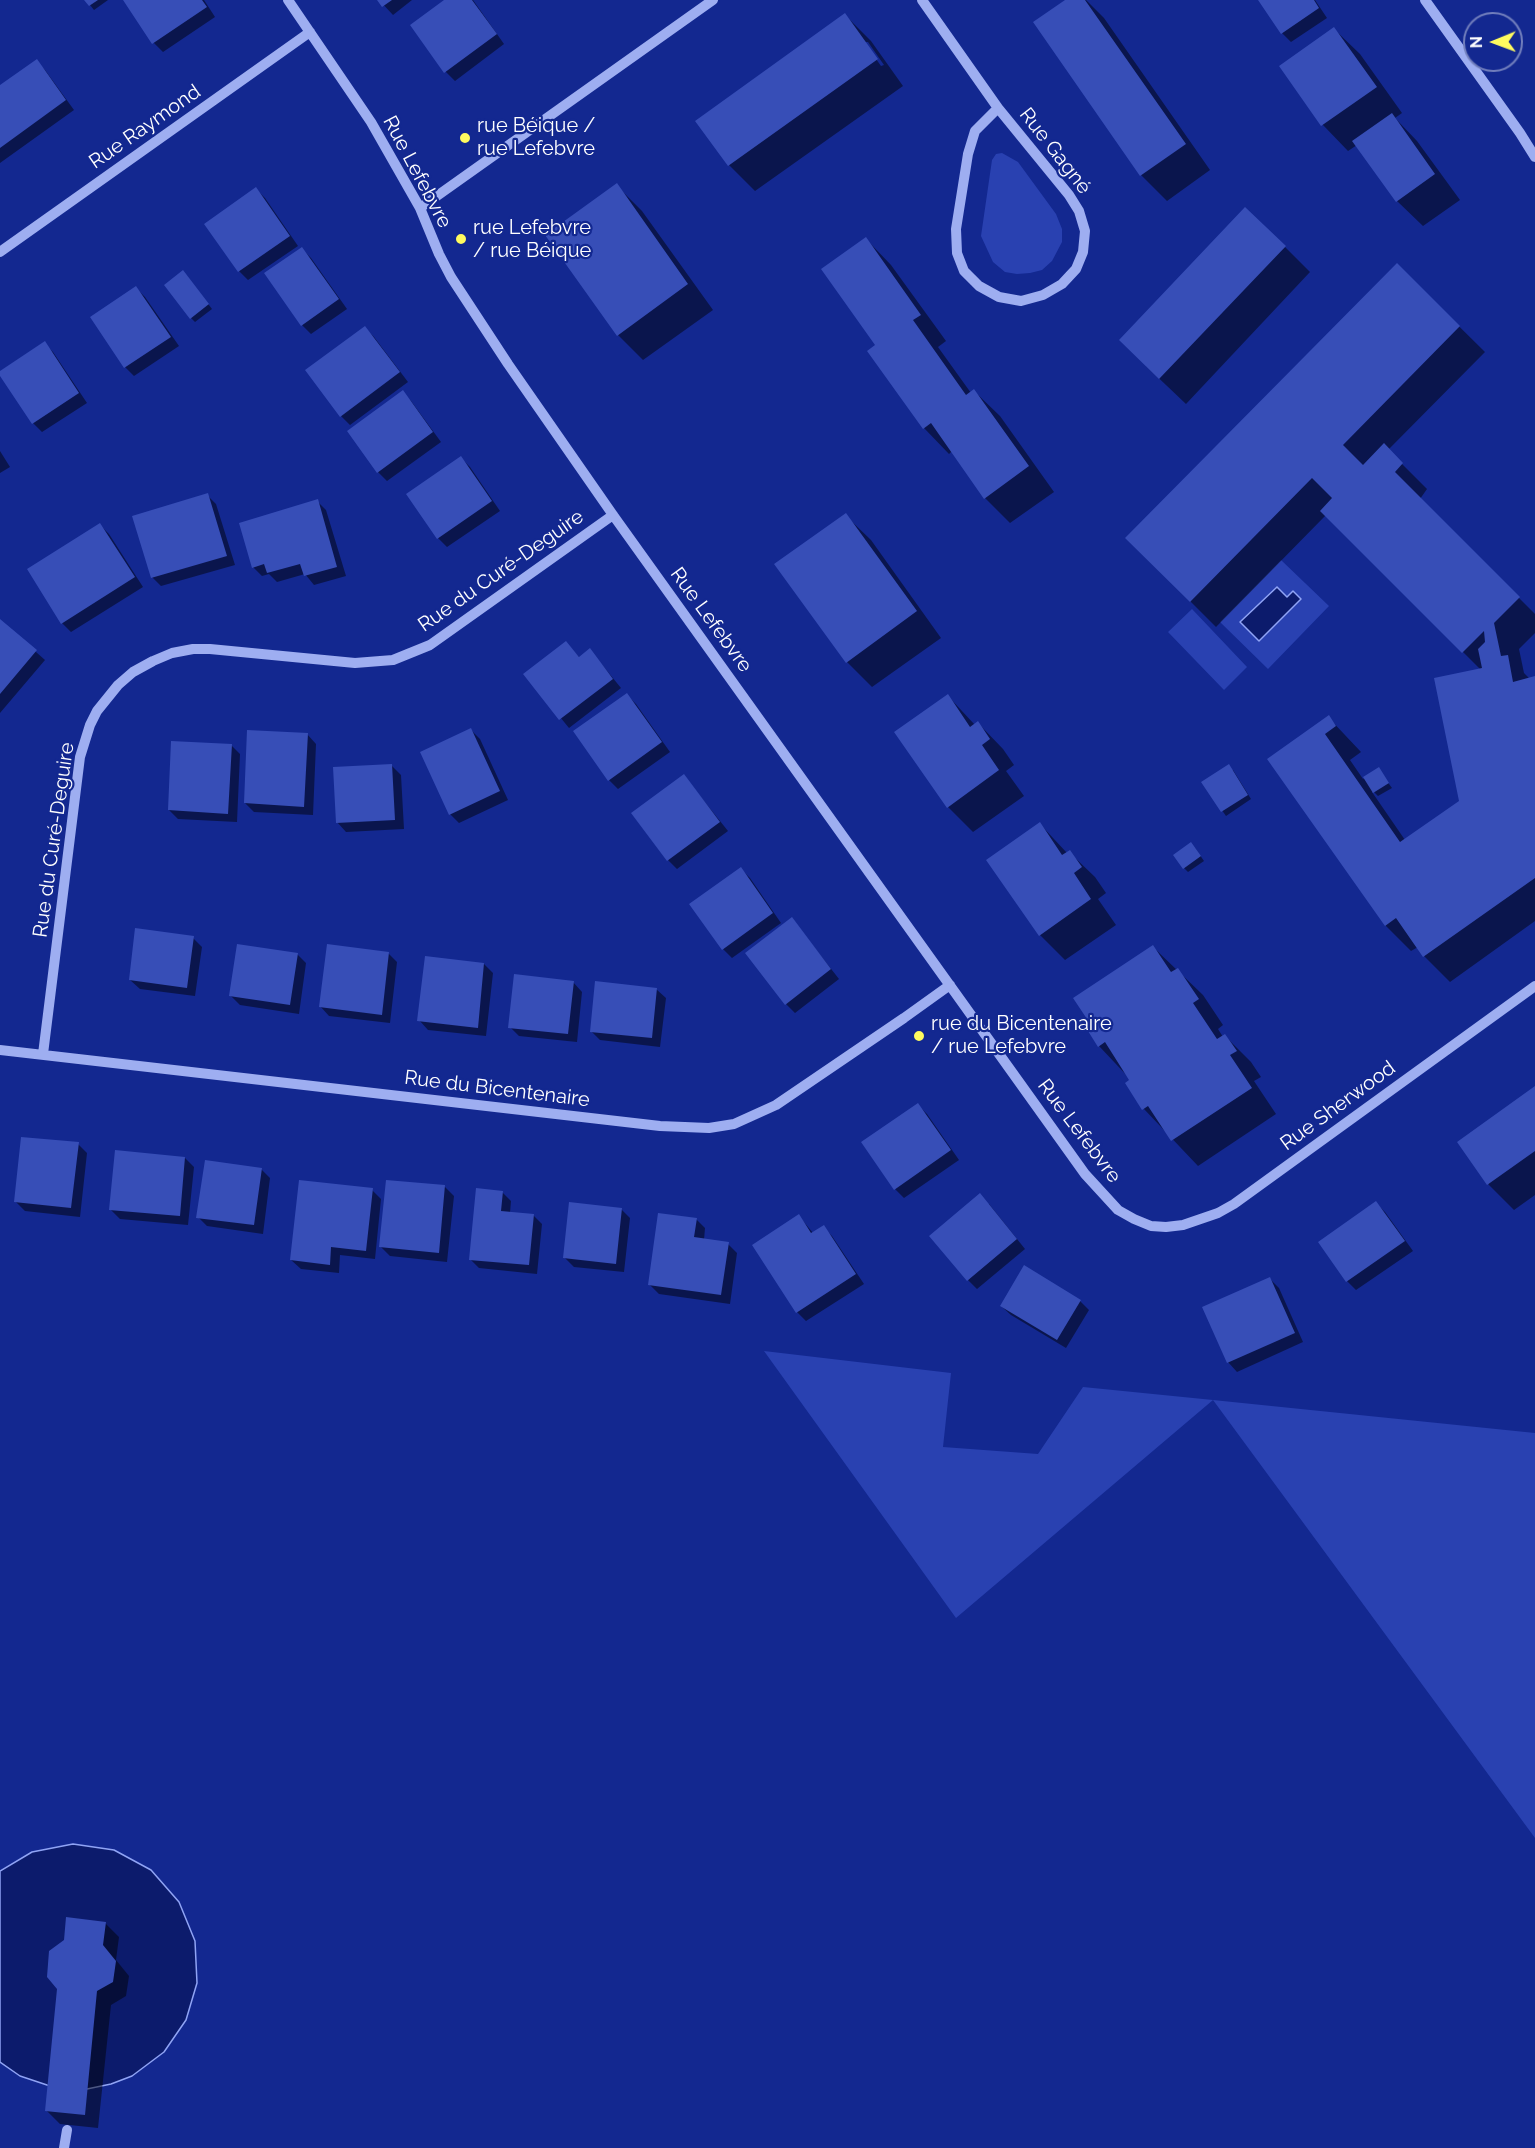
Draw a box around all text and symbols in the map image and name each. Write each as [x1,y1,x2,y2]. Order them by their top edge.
north arrow [1463,12,1523,72]
text: N [1467,36,1486,49]
street label: Rue Raymond [85,80,205,174]
street label: Rue Gagné [1014,103,1096,199]
street label: Rue Lefebvre [377,112,457,232]
place label: rue Béique / rue Lefebvre [477,114,595,161]
marker: rue Béique / rue Lefebvre [458,131,472,145]
place label: rue Lefebvre / rue Béique [473,216,591,263]
marker: rue Lefebvre / rue Béique [454,232,468,246]
street label: Rue du Curé-Deguire [414,505,588,637]
street label: Rue Lefebvre [665,563,757,677]
street label: Rue du Curé-Deguire [28,741,80,939]
place label: rue du Bicentenaire / rue Lefebvre [931,1012,1112,1059]
marker: rue du Bicentenaire / rue Lefebvre [912,1029,926,1043]
street label: Rue Sherwood [1276,1056,1400,1156]
street label: Rue du Bicentenaire [403,1066,591,1112]
street label: Rue Lefebvre [1032,1074,1126,1188]

